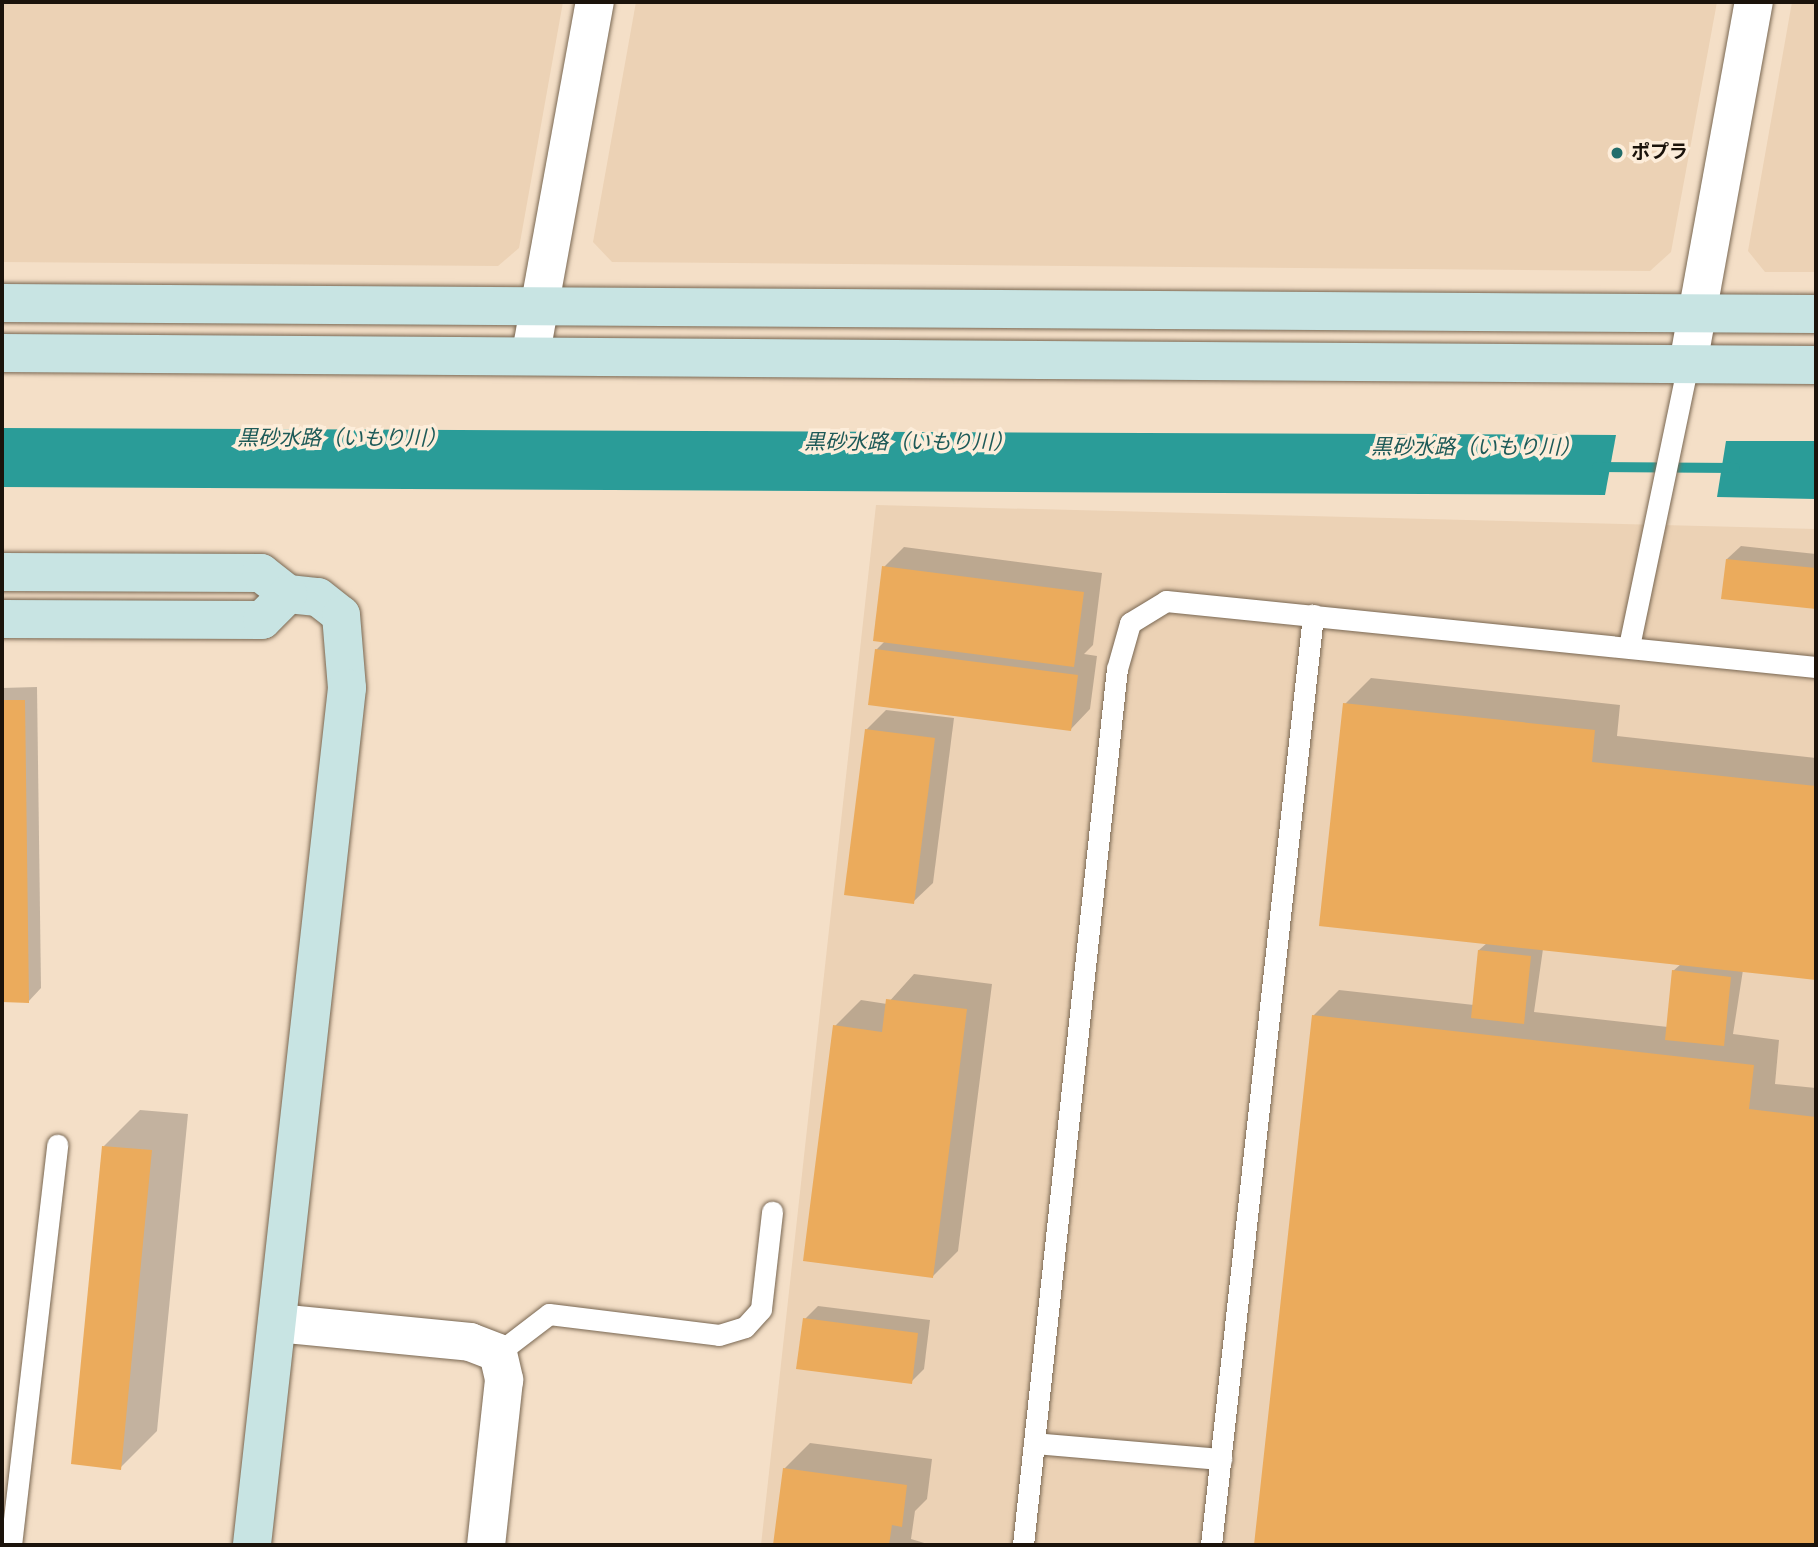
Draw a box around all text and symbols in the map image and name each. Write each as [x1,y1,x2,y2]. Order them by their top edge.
place label: ポプラ [1631,142,1688,164]
marker: ポプラ [1609,145,1625,161]
water label: 黒砂水路（いもり川） [237,425,447,451]
water label: 黒砂水路（いもり川） [804,429,1014,455]
water label: 黒砂水路（いもり川） [1371,434,1581,460]

